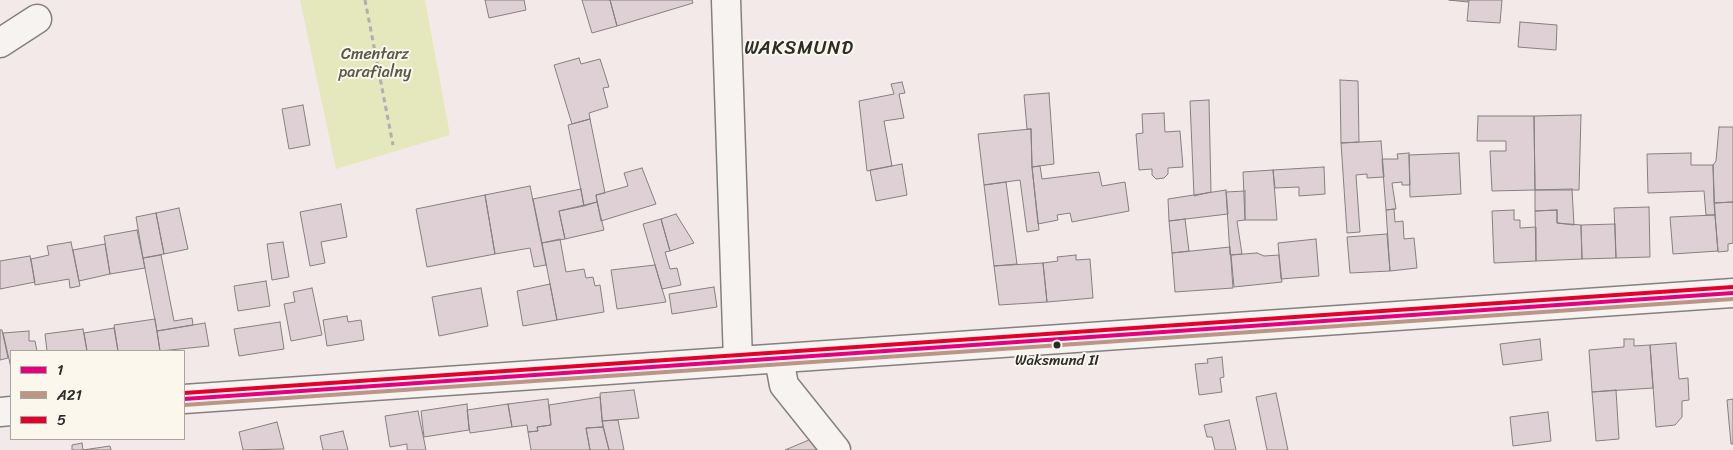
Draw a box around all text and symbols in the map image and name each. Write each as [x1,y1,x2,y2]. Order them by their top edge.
district label: WAKSMUND [744,38,854,60]
park label: Cmentarz parafialny [339,45,411,83]
marker: Waksmund II [1052,340,1062,350]
legend [10,350,185,440]
place label: Waksmund II [1015,352,1099,370]
text: 1 [57,357,63,383]
text: A21 [57,382,82,408]
text: 5 [57,407,66,433]

